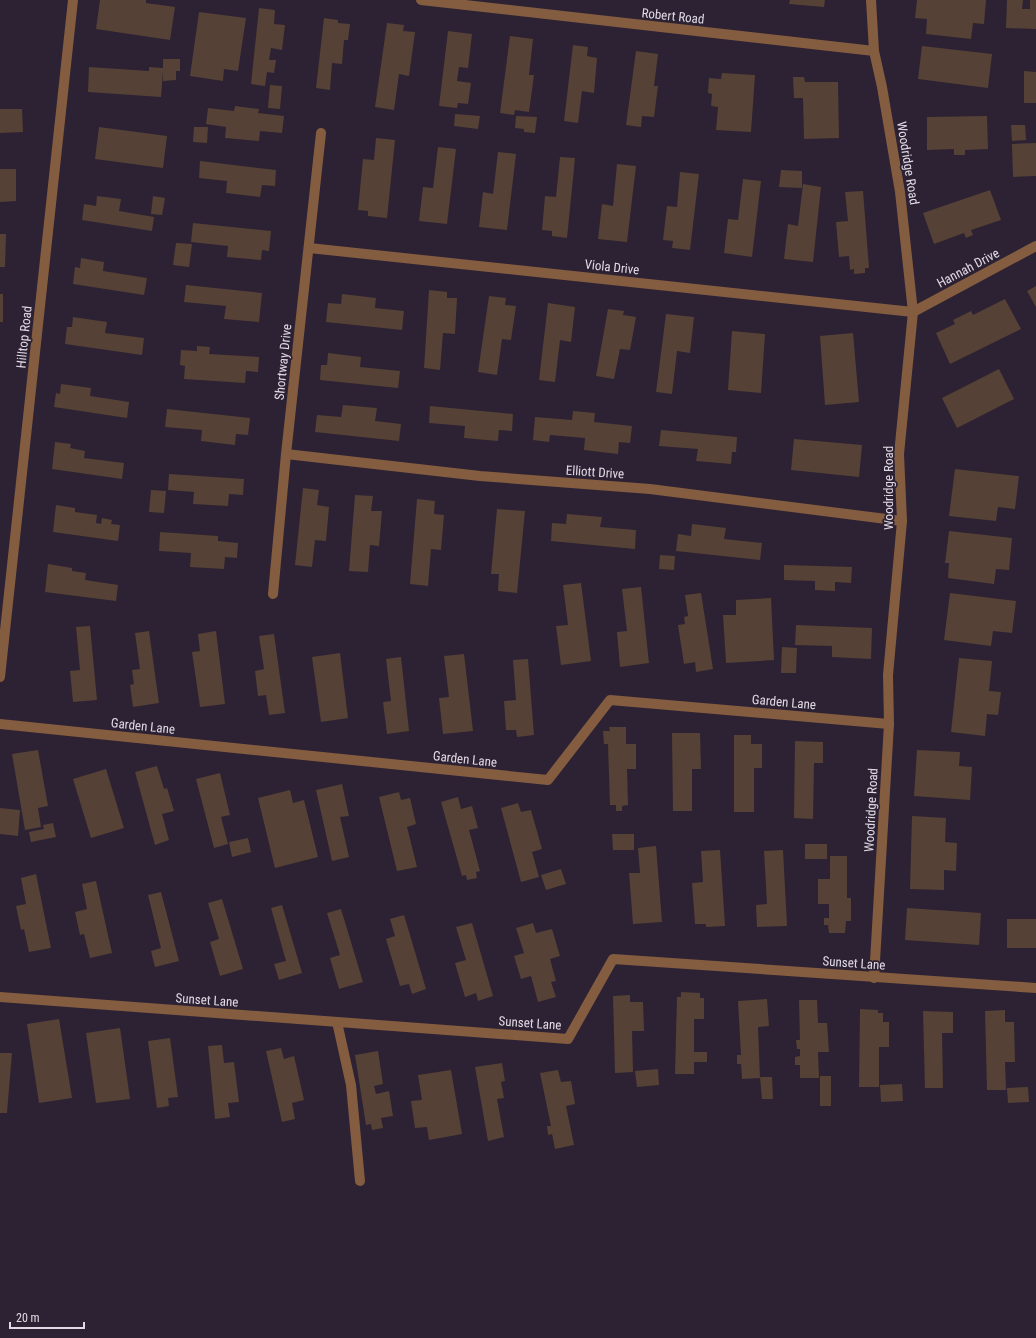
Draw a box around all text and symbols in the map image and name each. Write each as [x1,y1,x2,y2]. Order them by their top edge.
street label: Robert Road [641,5,705,27]
street label: Woodridge Road [894,120,922,206]
street label: Hannah Drive [934,245,1002,291]
street label: Viola Drive [584,257,640,277]
street label: Hilltop Road [13,305,35,369]
street label: Shortway Drive [272,323,294,401]
street label: Woodridge Road [881,446,896,530]
street label: Elliott Drive [565,462,625,482]
street label: Garden Lane [751,692,817,712]
street label: Garden Lane [110,715,176,737]
street label: Garden Lane [432,748,498,770]
street label: Woodridge Road [861,768,881,852]
street label: Sunset Lane [822,953,886,973]
street label: Sunset Lane [175,990,239,1010]
street label: Sunset Lane [498,1013,562,1033]
scale bar [10,1304,84,1330]
text: 20 m [16,1311,40,1325]

